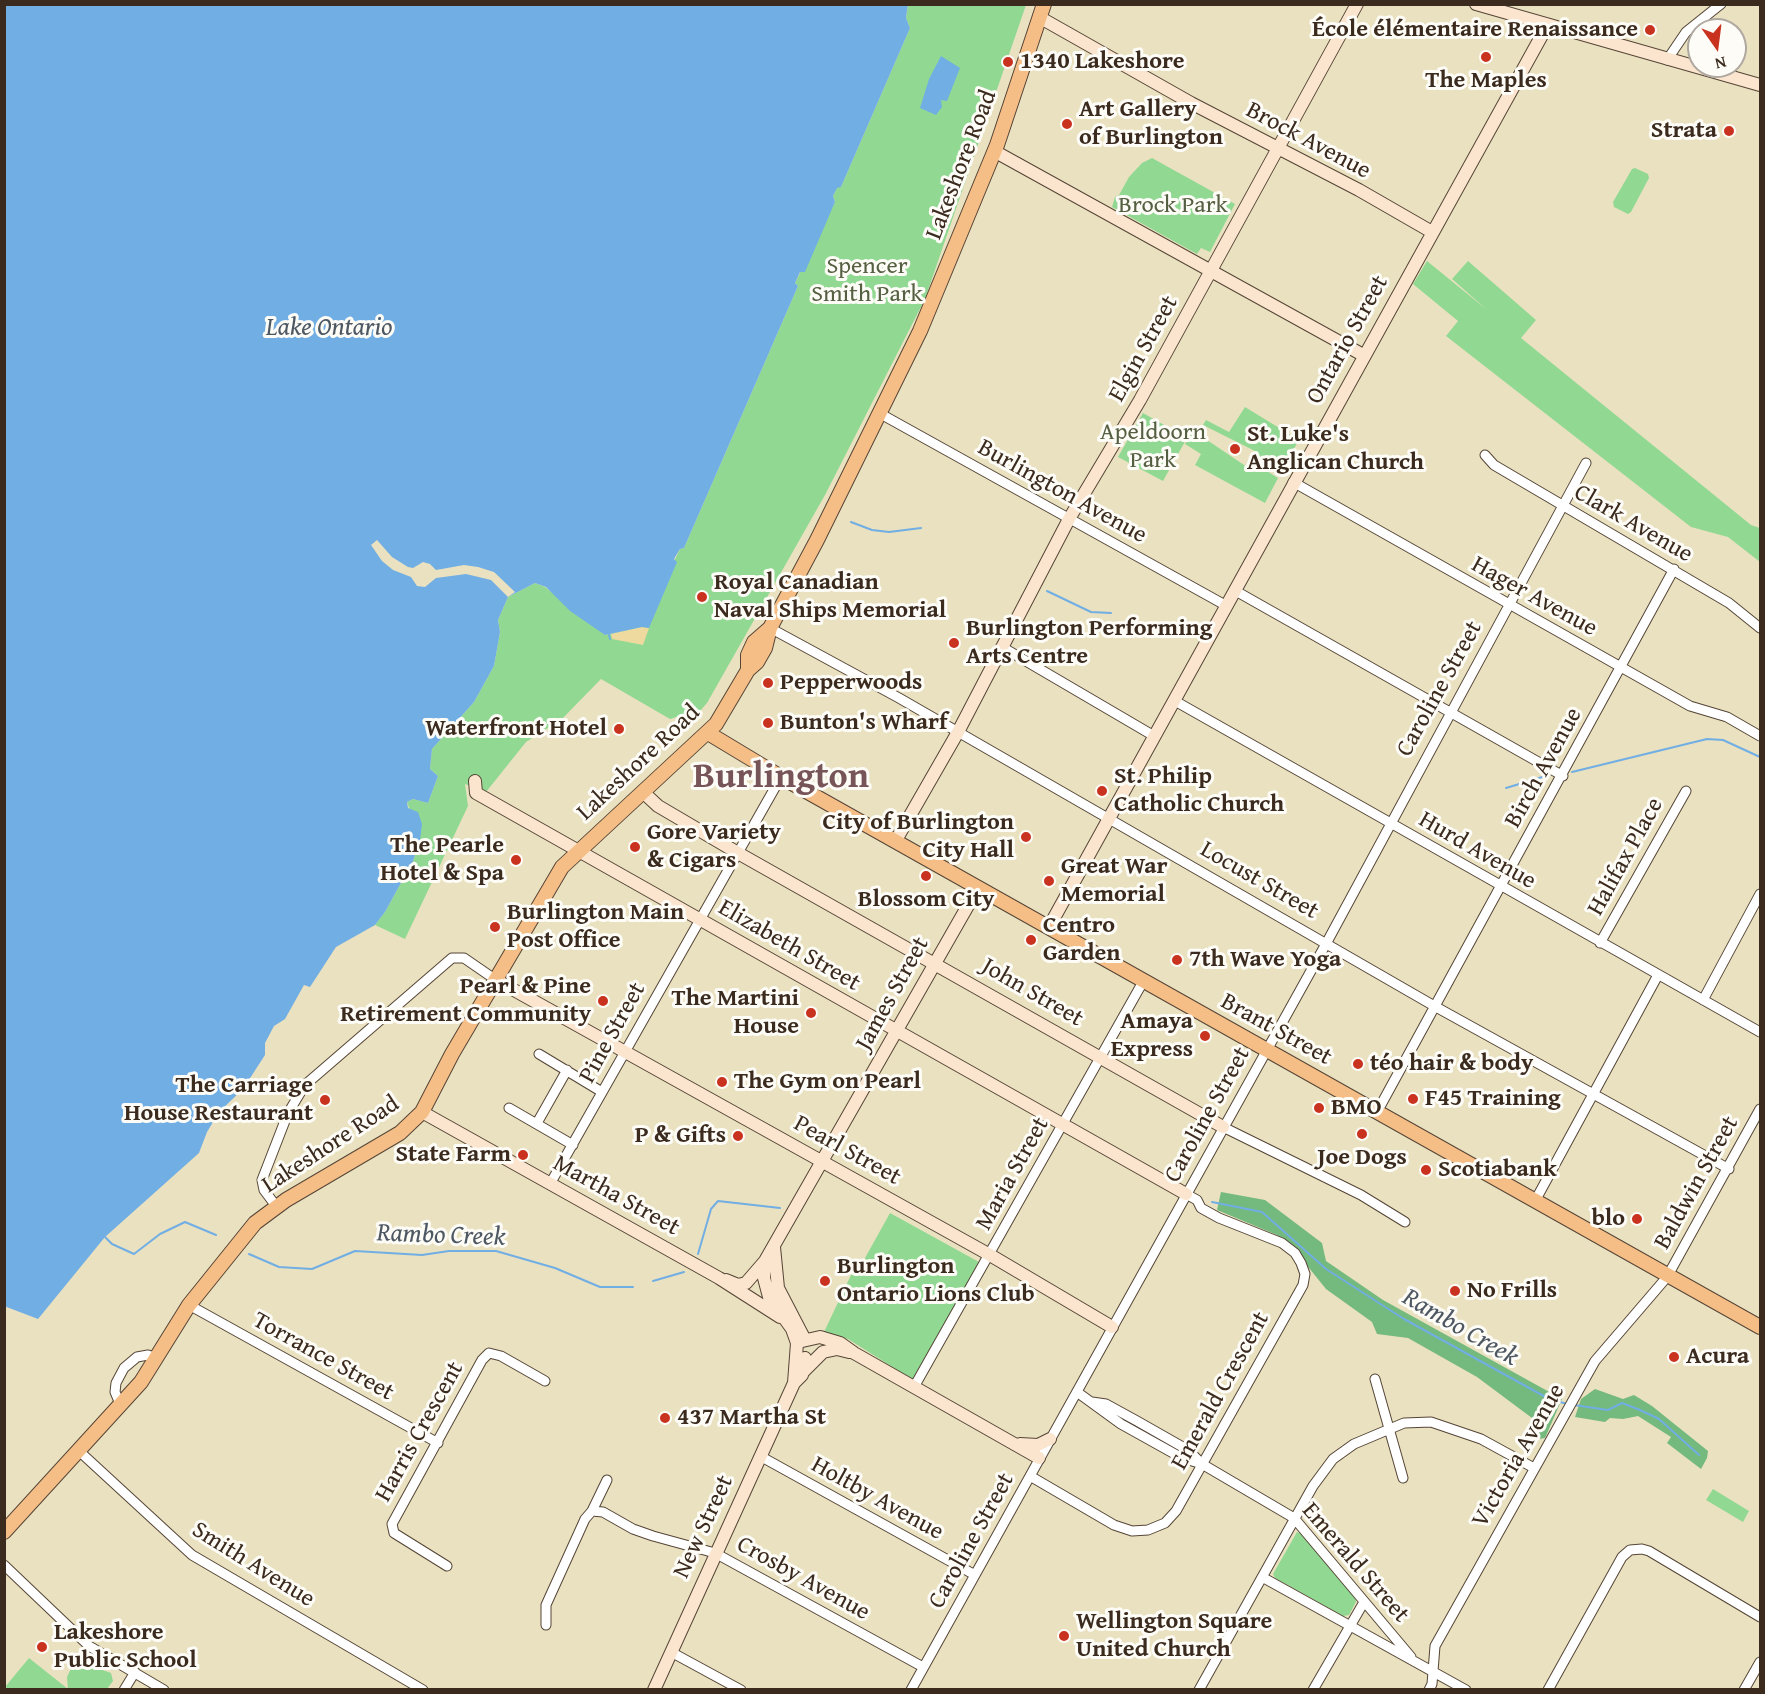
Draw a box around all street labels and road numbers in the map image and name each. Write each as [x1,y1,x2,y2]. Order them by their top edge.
street label: Lakeshore Road [920,86,1004,244]
street label: Brock Avenue [1241,96,1375,186]
street label: Ontario Street [1301,271,1395,409]
street label: Elgin Street [1103,291,1185,407]
street label: Burlington Avenue [973,434,1151,550]
street label: Clark Avenue [1569,478,1697,570]
street label: Hager Avenue [1466,551,1602,643]
street label: Caroline Street [1391,616,1489,762]
street label: Lakeshore Road [572,699,706,827]
street label: Birch Avenue [1499,703,1589,833]
street label: Halifax Place [1582,793,1670,921]
street label: Hurd Avenue [1413,806,1541,896]
street label: Locust Street [1195,836,1323,926]
street label: Elizabeth Street [713,894,865,998]
street label: James Street [850,932,936,1056]
street label: John Street [976,952,1088,1034]
street label: Pine Street [574,978,652,1088]
street label: Brant Street [1215,988,1337,1072]
street label: Caroline Street [1159,1042,1257,1188]
street label: Lakeshore Road [257,1090,405,1200]
street label: Pearl Street [788,1110,906,1192]
street label: Baldwin Street [1649,1111,1745,1255]
street label: Maria Street [970,1112,1056,1236]
street label: Martha Street [548,1149,684,1243]
street label: Torrance Street [247,1306,399,1408]
street label: Emerald Crescent [1166,1307,1276,1475]
street label: Harris Crescent [370,1357,470,1507]
street label: Victoria Avenue [1466,1379,1572,1533]
street label: Holtby Avenue [806,1451,948,1547]
street label: Caroline Street [923,1468,1021,1614]
street label: New Street [668,1471,740,1583]
street label: Emerald Street [1295,1497,1415,1629]
street label: Smith Avenue [186,1516,320,1614]
street label: Crosby Avenue [731,1531,875,1627]

